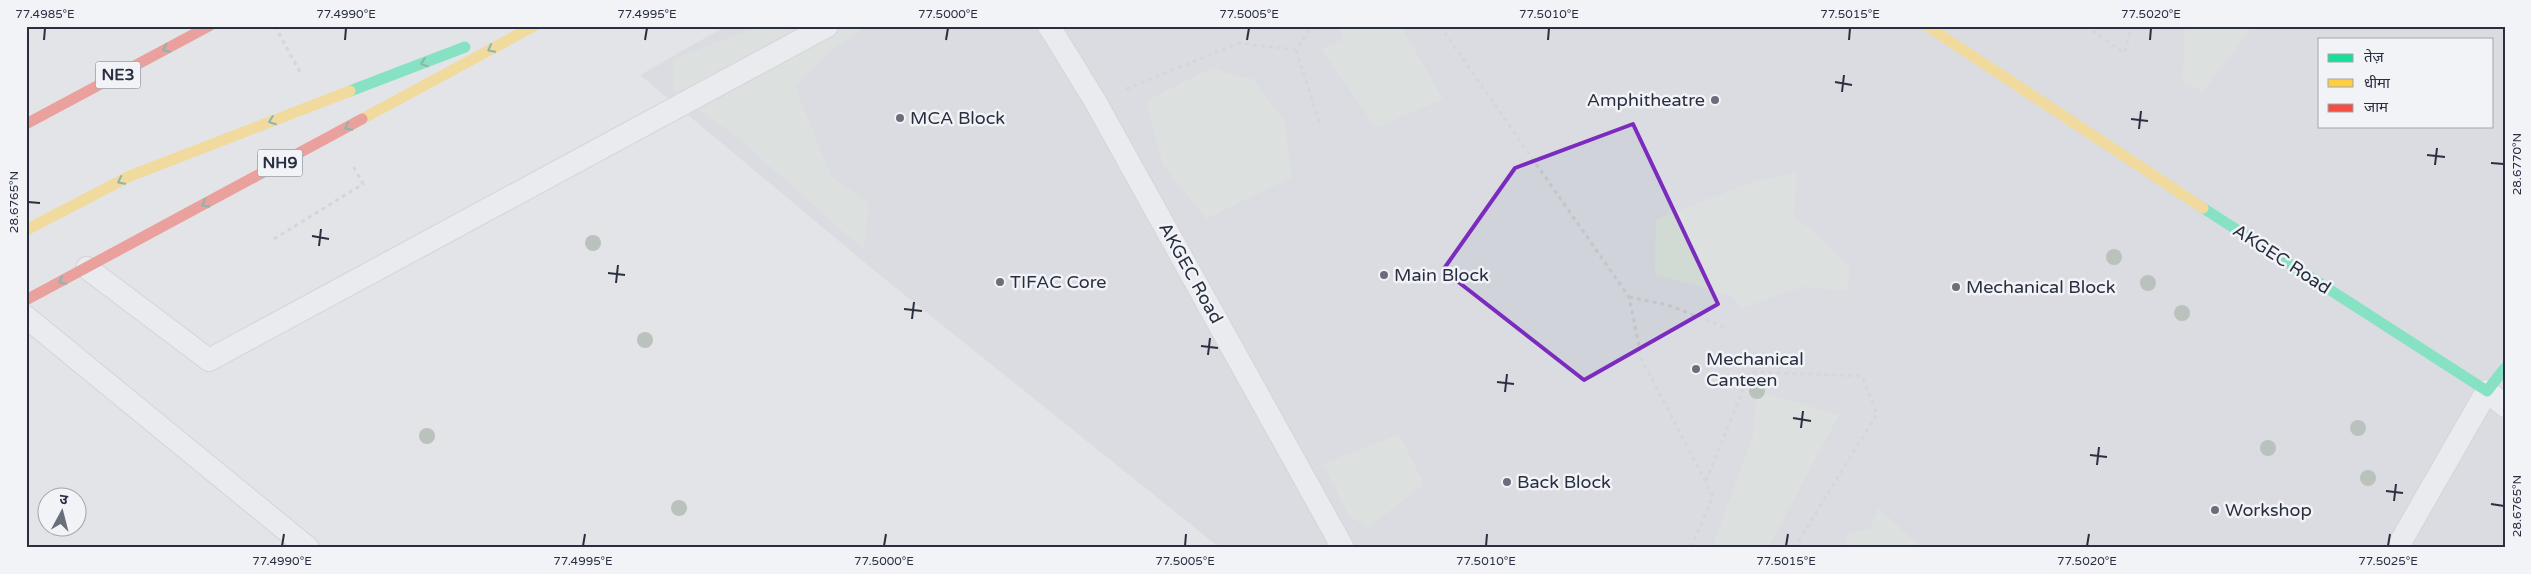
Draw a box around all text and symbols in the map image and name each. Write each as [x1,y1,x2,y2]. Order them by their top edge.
text: 77.4985°E [15,7,75,21]
text: 77.4990°E [316,7,376,21]
text: 77.4995°E [617,7,677,21]
text: 77.5000°E [918,7,978,21]
text: 77.5005°E [1219,7,1279,21]
text: 77.5010°E [1519,7,1579,21]
text: 77.5015°E [1820,7,1880,21]
text: 77.5020°E [2121,7,2181,21]
legend [2318,38,2494,128]
one-way arrow [162,43,171,53]
one-way arrow [487,43,496,53]
text: तेज़ [2364,48,2385,66]
one-way arrow [420,57,428,67]
road number: NE3 [96,62,140,88]
text: धीमा [2364,74,2391,92]
place label: Amphitheatre [1587,89,1705,111]
marker: Amphitheatre [1709,94,1721,106]
text: जाम [2364,98,2389,116]
place label: MCA Block [910,107,1005,129]
marker: MCA Block [894,112,906,124]
one-way arrow [268,115,277,125]
one-way arrow [344,120,353,130]
text: 28.6770°N [2510,133,2524,195]
road number: NH9 [258,150,302,177]
text: 28.6765°N [7,171,21,233]
one-way arrow [117,175,126,185]
one-way arrow [201,198,210,208]
street label: AKGEC Road [1154,219,1228,327]
street label: AKGEC Road [2229,219,2335,299]
place label: Main Block [1394,264,1489,286]
marker: Main Block [1378,269,1390,281]
place label: TIFAC Core [1010,271,1106,293]
one-way arrow [58,275,67,285]
marker: TIFAC Core [994,276,1006,288]
place label: Mechanical Block [1966,276,2116,298]
marker: Mechanical Block [1950,281,1962,293]
place label: Mechanical Canteen [1706,348,1804,391]
marker: Mechanical Canteen [1690,363,1702,375]
place label: Back Block [1517,471,1611,493]
text: 28.6765°N [2510,475,2524,537]
marker: Back Block [1501,476,1513,488]
north arrow [38,486,88,536]
text: उ [58,491,69,509]
place label: Workshop [2225,499,2312,521]
marker: Workshop [2209,504,2221,516]
text: 77.4990°E [252,554,312,568]
text: 77.4995°E [553,554,613,568]
text: 77.5000°E [854,554,914,568]
text: 77.5005°E [1155,554,1215,568]
text: 77.5010°E [1456,554,1516,568]
text: 77.5015°E [1756,554,1816,568]
text: 77.5020°E [2057,554,2117,568]
text: 77.5025°E [2358,554,2418,568]

